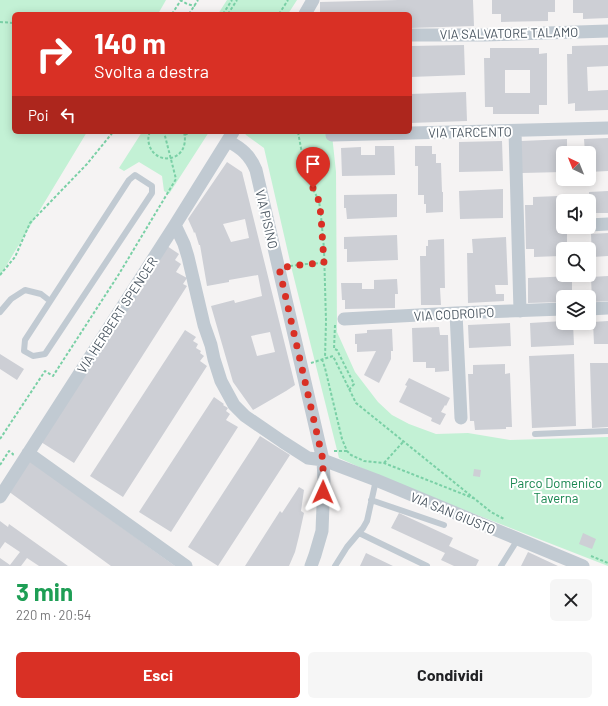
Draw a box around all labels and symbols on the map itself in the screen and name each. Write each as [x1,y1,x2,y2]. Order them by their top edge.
street label: VIA SALVATORE TALAMO [440,24,578,42]
street label: VIA TARCENTO [428,123,512,141]
north arrow [556,146,596,186]
pin [296,147,330,188]
street label: VIA PISINO [252,188,282,250]
street label: VIA HERBERT SPENCER [73,254,161,376]
street label: VIA CODROIPO [413,304,495,324]
position arrow [302,471,344,513]
park label: Parco Domenico Taverna [510,475,602,506]
street label: VIA SAN GIUSTO [408,489,498,537]

